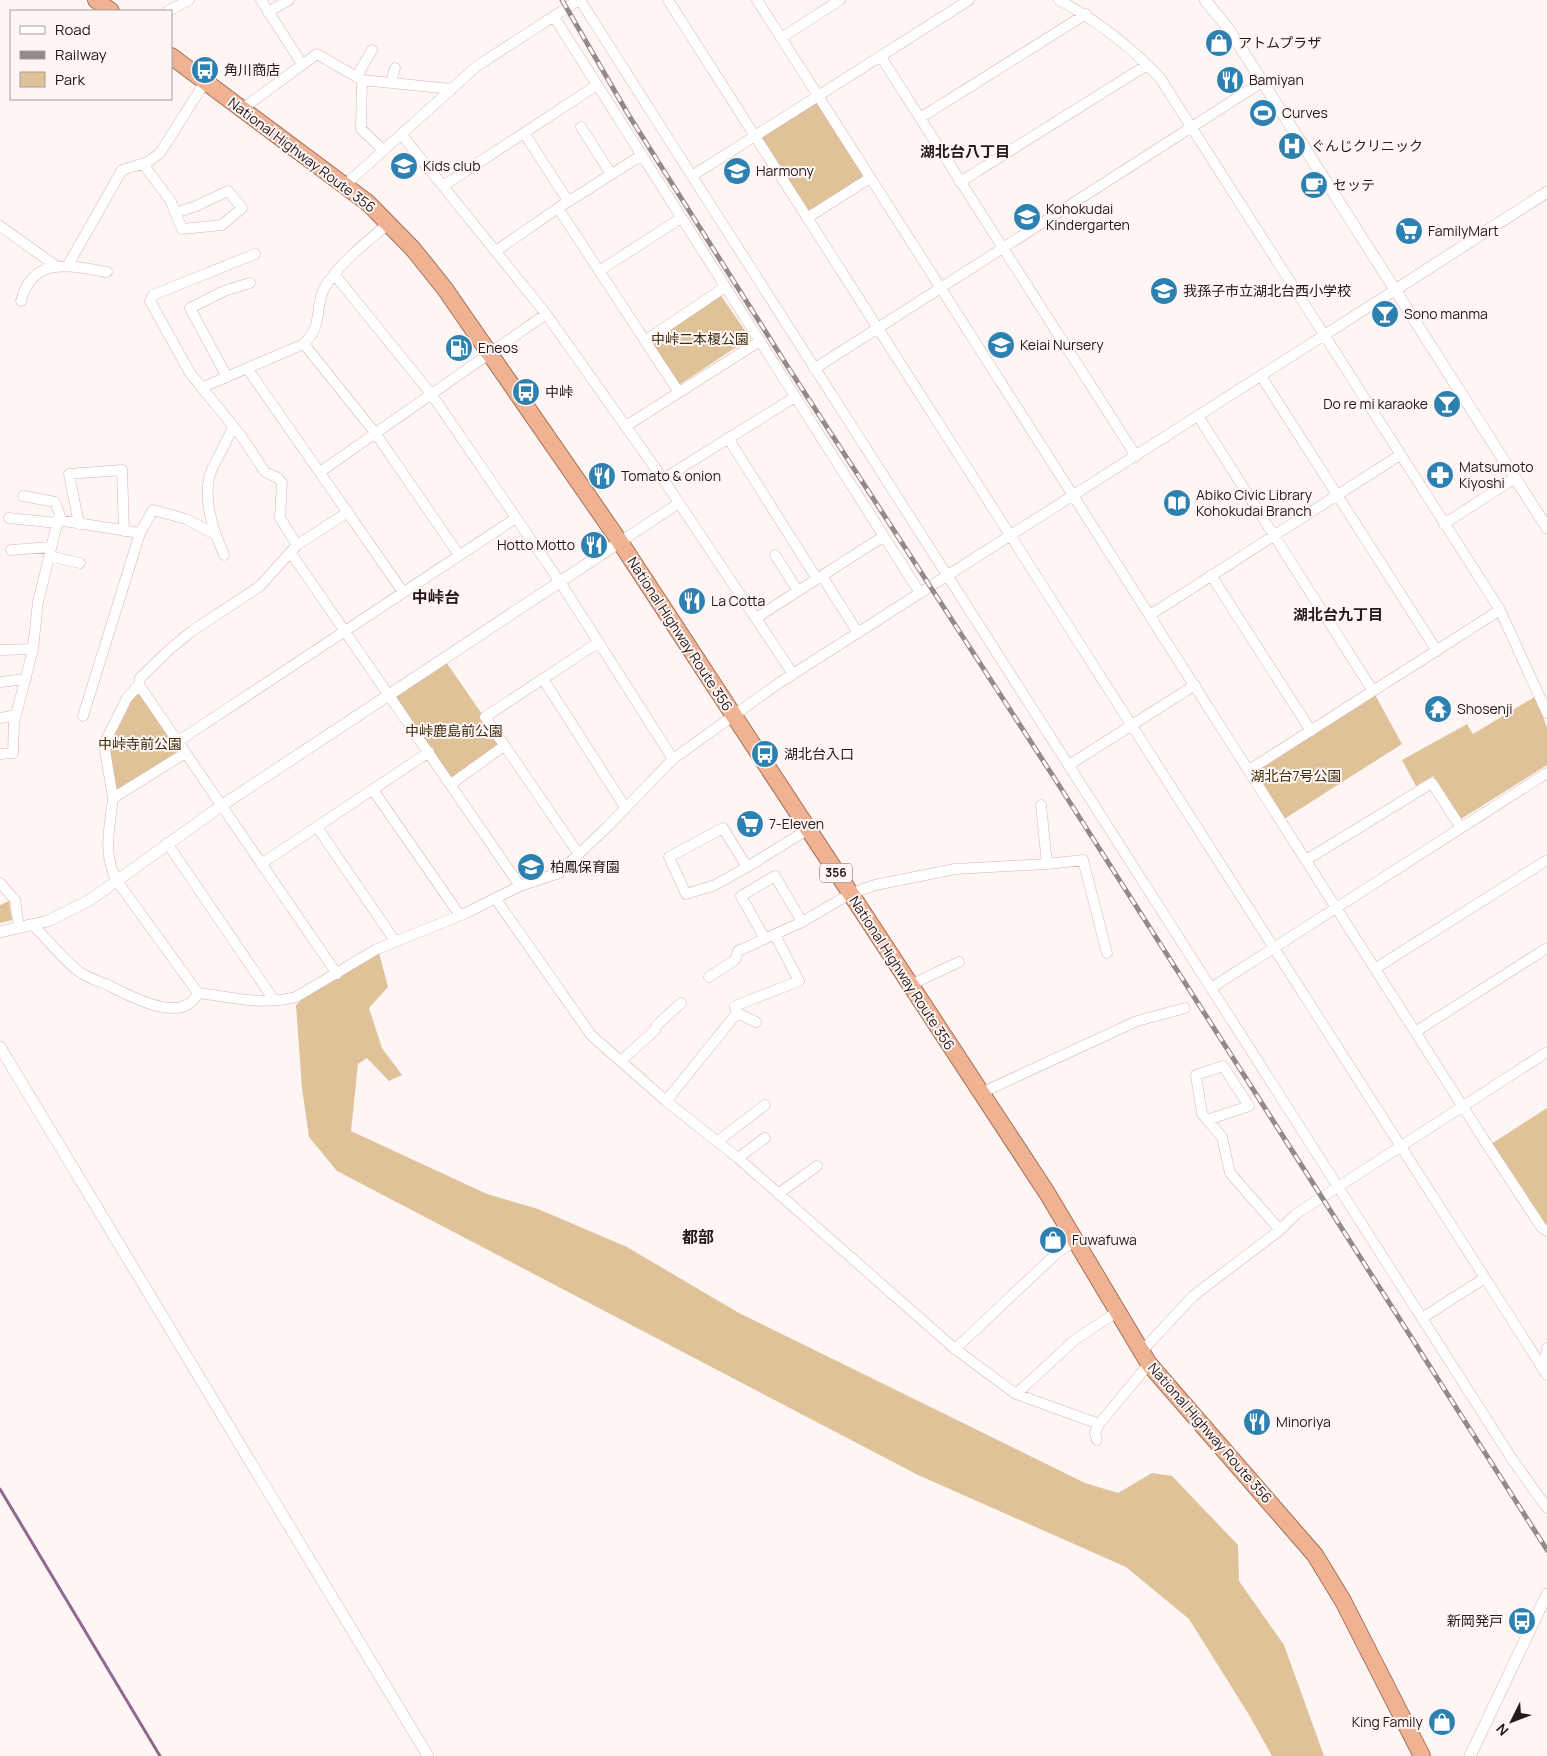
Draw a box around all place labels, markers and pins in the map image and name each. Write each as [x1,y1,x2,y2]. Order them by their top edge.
shop icon: アトムプラザ [1204,28,1234,58]
place label: アトムプラザ [1238,33,1321,52]
bus stop icon: 角川商店 [190,55,220,85]
place label: 角川商店 [224,60,280,79]
restaurant icon: Bamiyan [1215,65,1245,95]
place label: Bamiyan [1249,70,1304,89]
sports icon: Curves [1248,98,1278,128]
place label: Curves [1282,103,1328,122]
hospital icon: ぐんじクリニック [1277,131,1307,161]
place label: ぐんじクリニック [1311,136,1423,155]
school or university icon: Kids club [389,151,419,181]
place label: Kids club [423,156,480,175]
school or university icon: Harmony [722,156,752,186]
place label: Harmony [756,161,815,180]
cafe icon: セッテ [1299,170,1329,200]
place label: セッテ [1333,175,1375,194]
place label: Kohokudai Kindergarten [1046,199,1130,234]
school or university icon: Kohokudai Kindergarten [1012,202,1042,232]
supermarket icon: FamilyMart [1394,216,1424,246]
place label: FamilyMart [1428,221,1499,240]
school or university icon: 我孫子市立湖北台西小学校 [1149,276,1179,306]
place label: 我孫子市立湖北台西小学校 [1183,281,1351,300]
bar icon: Sono manma [1370,299,1400,329]
place label: Sono manma [1404,304,1488,323]
school or university icon: Keiai Nursery [986,330,1016,360]
fuel station icon: Eneos [444,333,474,363]
place label: Keiai Nursery [1020,335,1104,354]
place label: Eneos [478,338,518,357]
bus stop icon: 中峠 [511,377,541,407]
place label: 中峠 [545,382,573,401]
bar icon: Do re mi karaoke [1432,389,1462,419]
place label: Do re mi karaoke [1323,394,1428,413]
place label: Matsumoto Kiyoshi [1459,457,1534,492]
pharmacy icon: Matsumoto Kiyoshi [1425,460,1455,490]
restaurant icon: Tomato & onion [587,461,617,491]
place label: Tomato & onion [621,466,721,485]
place label: Abiko Civic Library Kohokudai Branch [1196,485,1313,520]
library icon: Abiko Civic Library Kohokudai Branch [1162,488,1192,518]
restaurant icon: Hotto Motto [579,530,609,560]
place label: Hotto Motto [497,535,575,554]
restaurant icon: La Cotta [677,586,707,616]
place label: La Cotta [711,591,765,610]
temple icon: Shosenji [1423,694,1453,724]
place label: Shosenji [1457,699,1513,718]
bus stop icon: 湖北台入口 [750,739,780,769]
place label: 湖北台入口 [784,744,854,763]
supermarket icon: 7-Eleven [735,809,765,839]
place label: 7-Eleven [769,814,824,833]
school or university icon: 柏鳳保育園 [516,852,546,882]
place label: 柏鳳保育園 [550,857,620,876]
shop icon: Fuwafuwa [1038,1225,1068,1255]
place label: Fuwafuwa [1072,1230,1137,1249]
restaurant icon: Minoriya [1242,1407,1272,1437]
place label: Minoriya [1276,1412,1331,1431]
bus stop icon: 新岡発戸 [1507,1606,1537,1636]
place label: 新岡発戸 [1447,1611,1503,1630]
shop icon: King Family [1427,1707,1457,1737]
place label: King Family [1352,1712,1424,1731]

